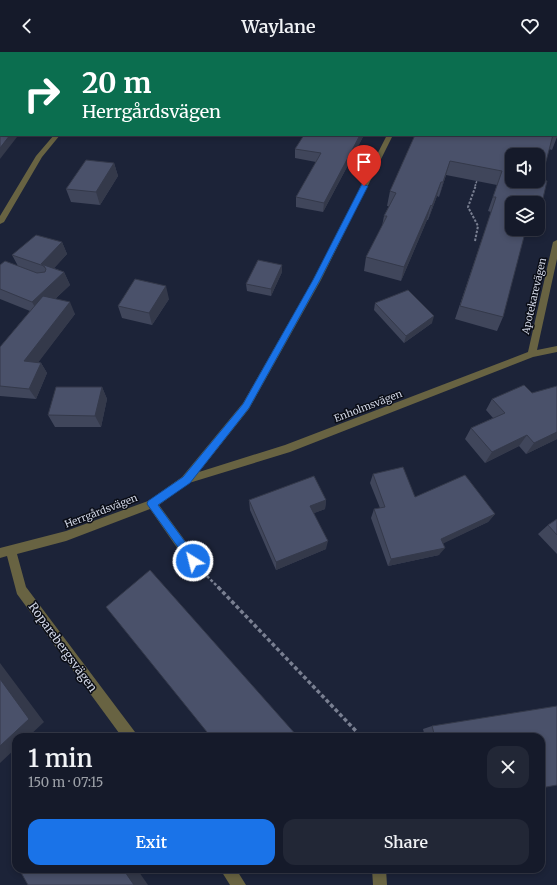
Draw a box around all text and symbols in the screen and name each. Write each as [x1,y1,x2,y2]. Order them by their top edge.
icon: back [16,15,38,37]
text: Waylane [241,15,316,38]
icon: heart [519,15,541,37]
text: 20 m [82,65,151,101]
icon: right [16,68,68,120]
text: Herrgårdsvägen [82,100,221,123]
pin [347,145,381,186]
map controls [505,148,545,236]
button: sound [505,148,545,188]
icon: arrive [353,151,375,173]
button: layers [505,196,545,236]
street label: Apotekarevägen [519,256,549,336]
street label: Enholmsvägen [332,387,404,425]
street label: Herrgårdsvägen [63,491,140,531]
position arrow [172,540,214,582]
street label: Roparebergsvägen [25,599,101,695]
text: 1 min [28,743,93,774]
button: close [487,746,529,788]
text: 150 m · 07:15 [28,774,103,791]
button: Exit [28,819,275,865]
button: Share [283,819,529,865]

